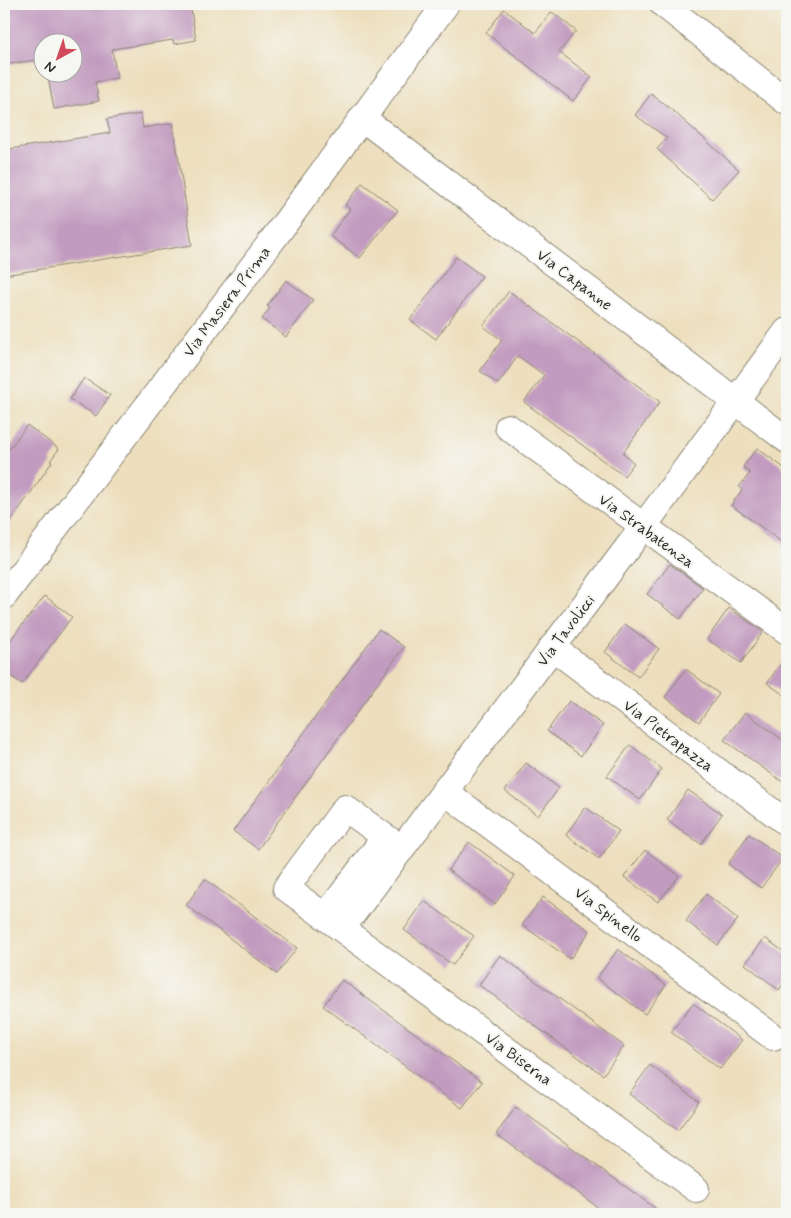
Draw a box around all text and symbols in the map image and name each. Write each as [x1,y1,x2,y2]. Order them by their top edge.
north arrow [32,32,82,82]
text: N [41,57,60,77]
street label: Via Masiera Prima [179,242,276,362]
street label: Via Capanne [532,245,616,316]
street label: Via Strabatenza [594,489,698,573]
street label: Via Tavolicci [532,590,600,671]
street label: Via Pietrapazza [619,695,718,777]
street label: Via Spinello [570,883,647,948]
street label: Via Biserna [480,1028,556,1091]

